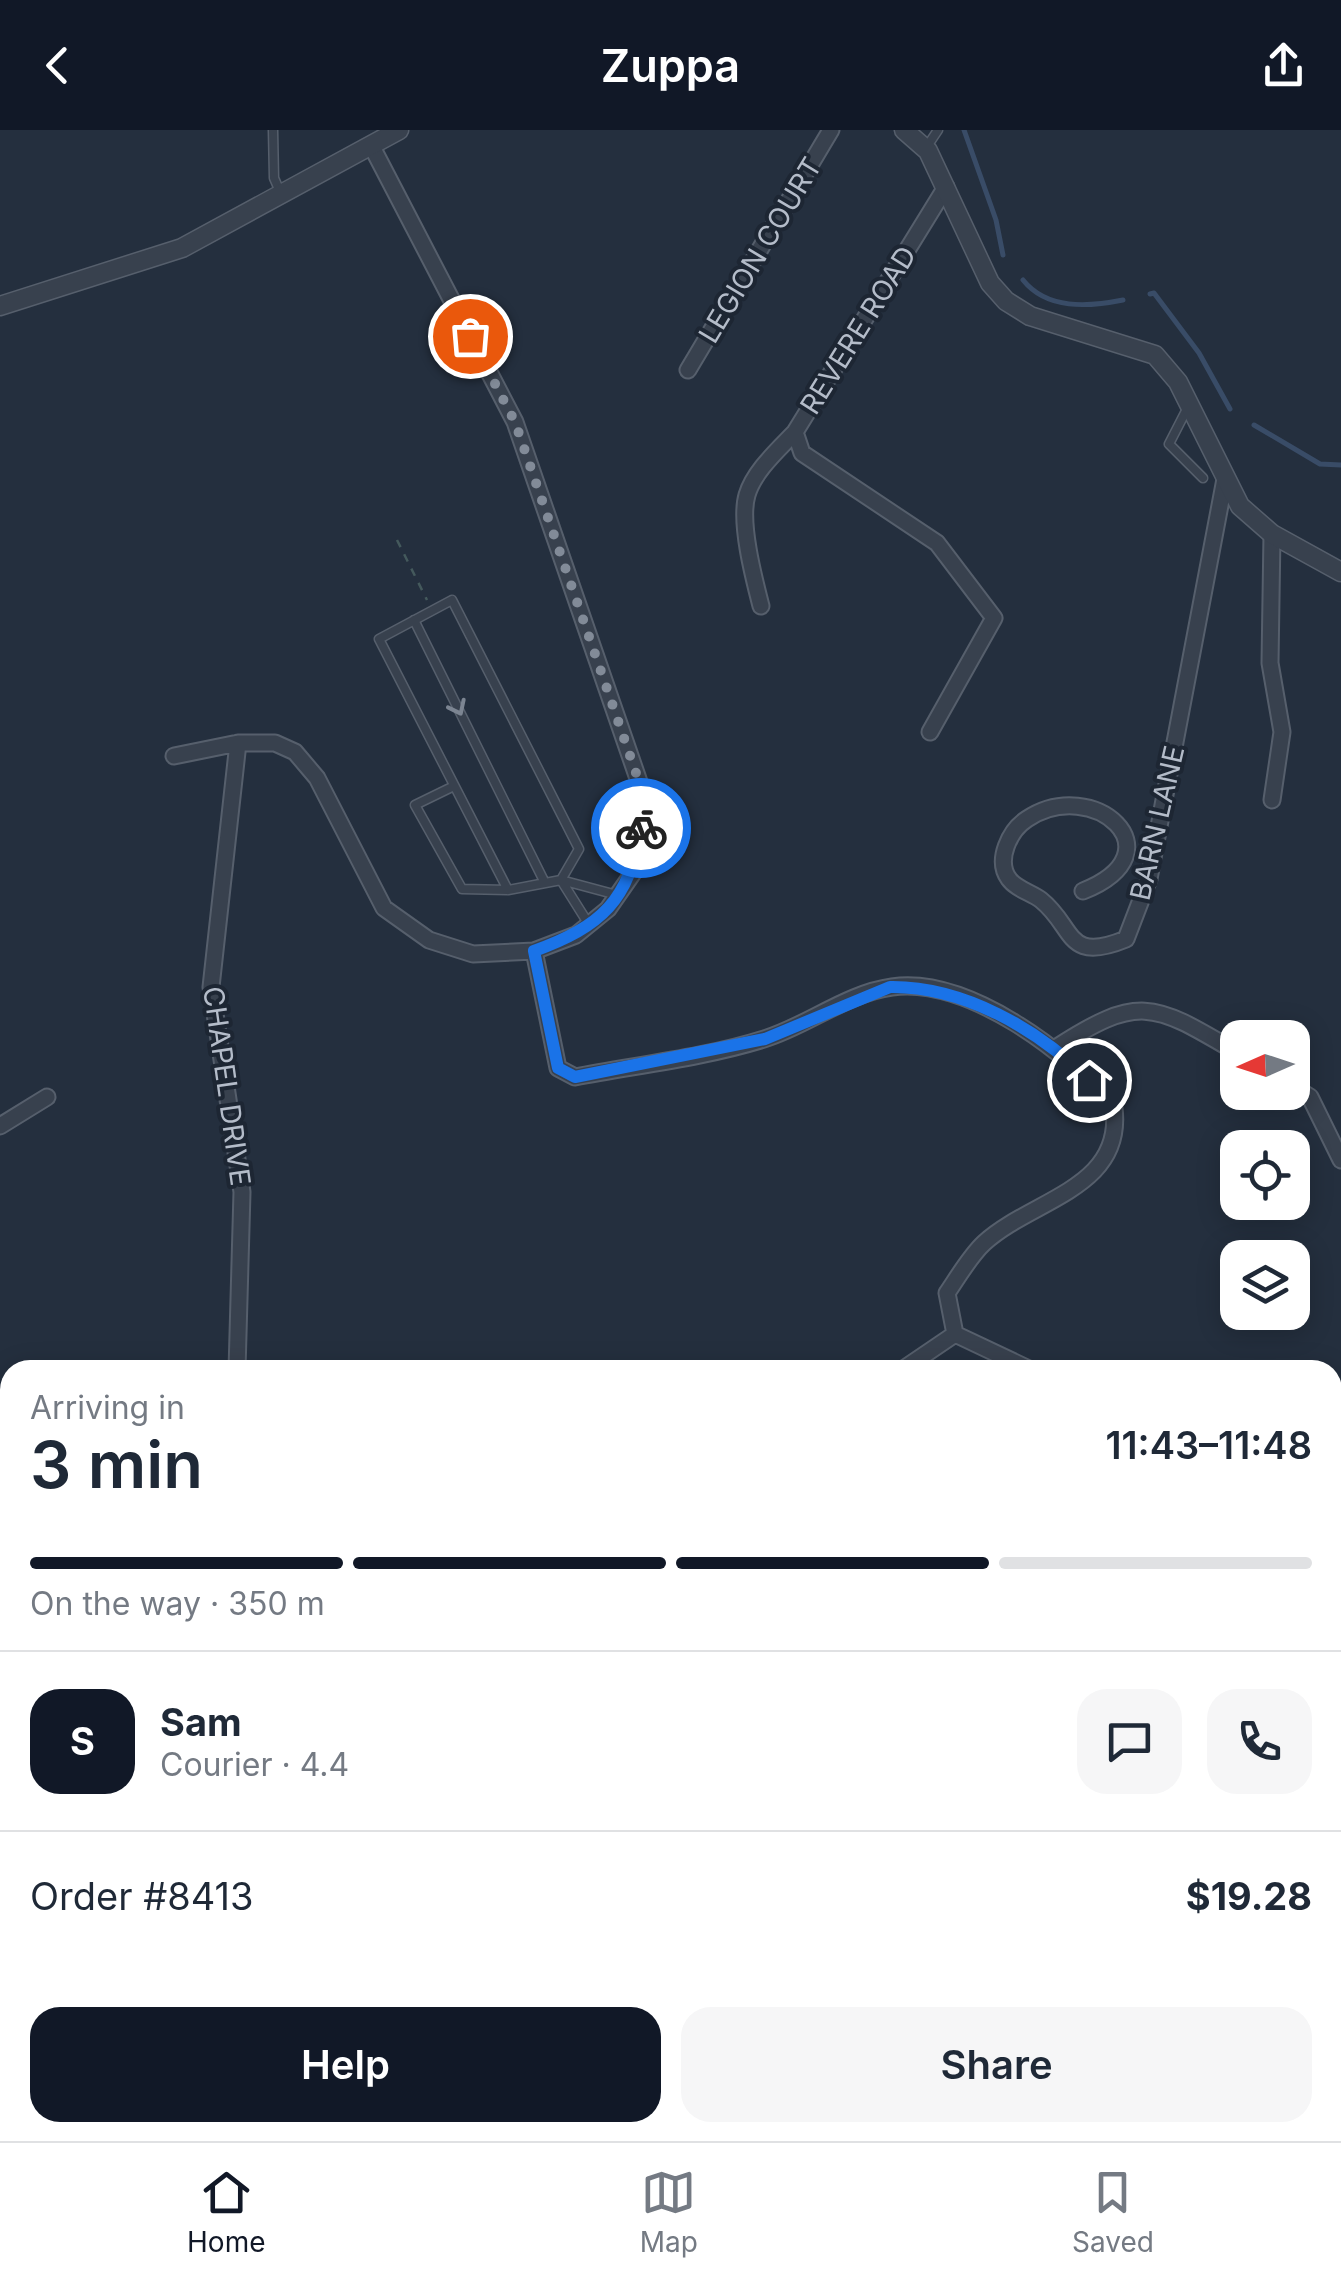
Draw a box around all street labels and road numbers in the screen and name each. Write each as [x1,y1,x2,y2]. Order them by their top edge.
street label: LEGION COURT [691,151,829,349]
street label: REVERE ROAD [793,240,923,420]
street label: BARN LANE [1123,742,1191,904]
street label: CHAPEL DRIVE [196,984,258,1188]

